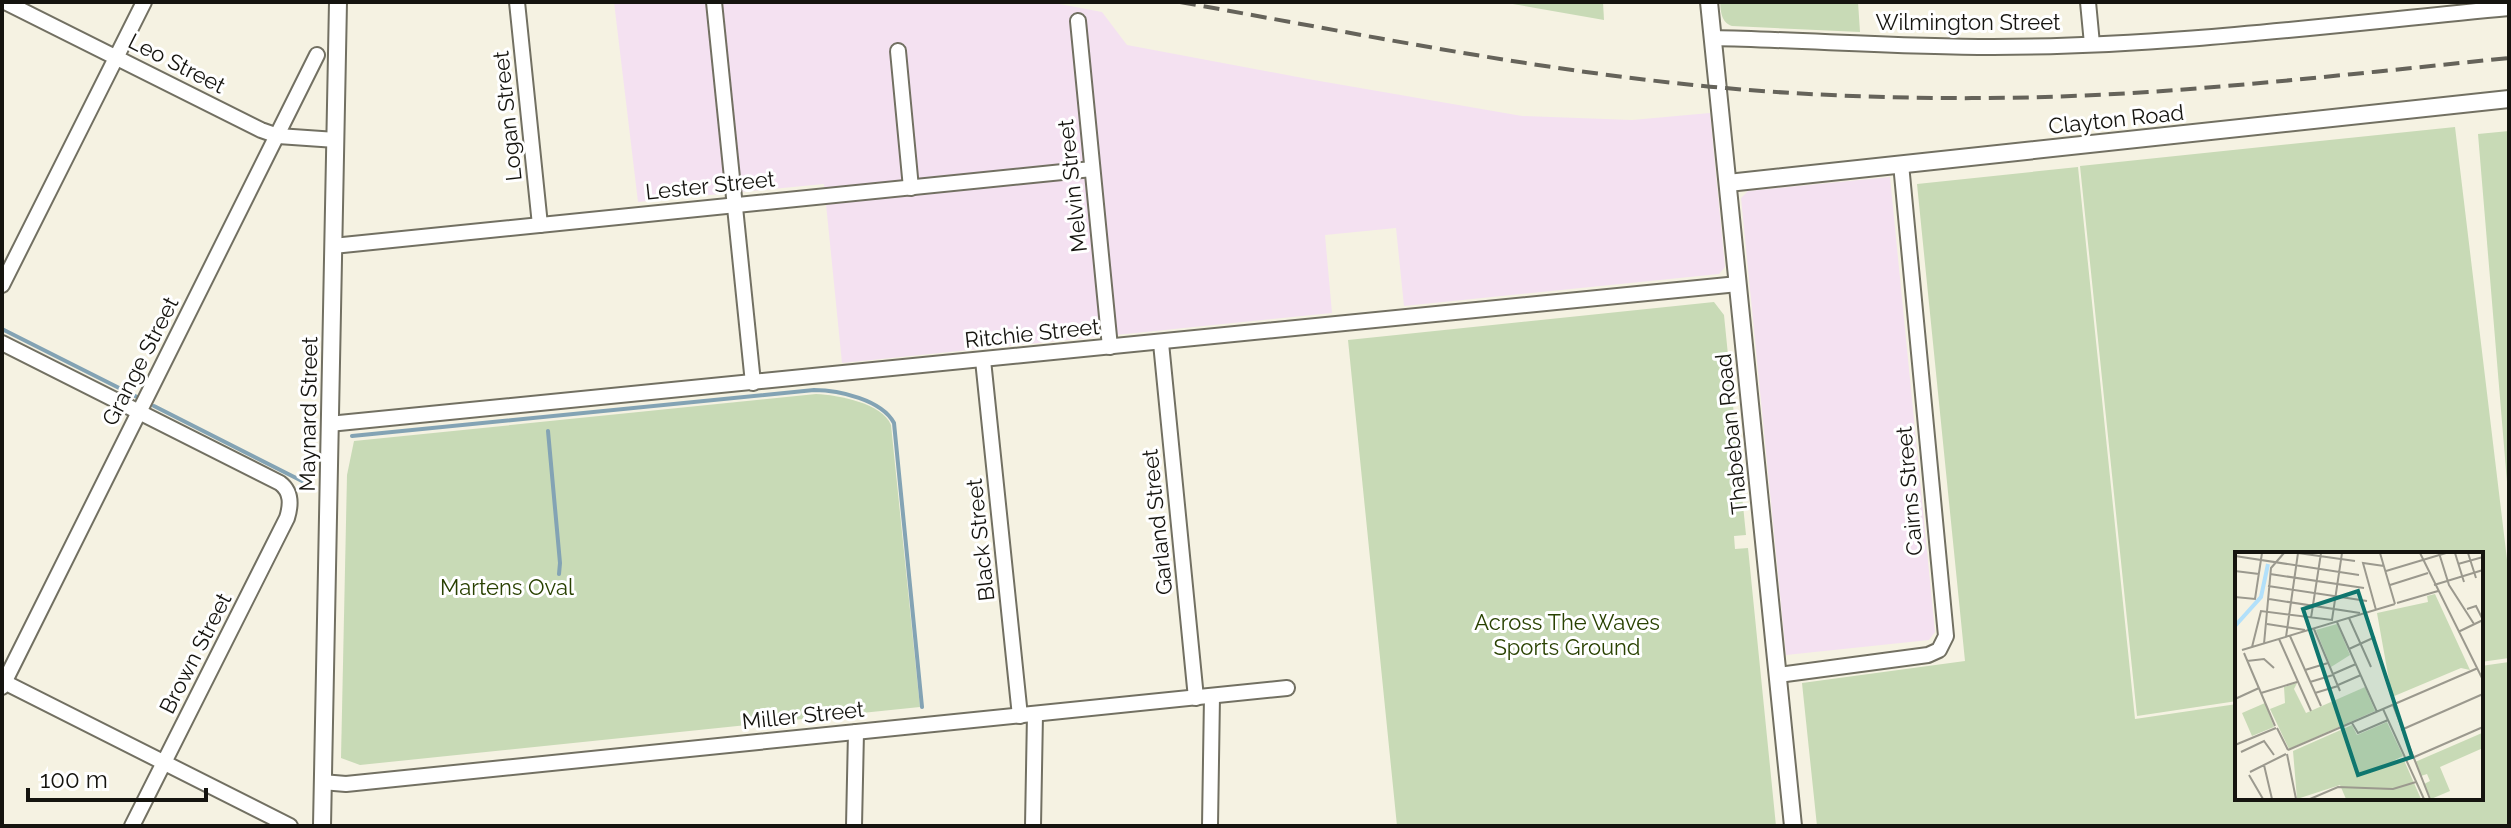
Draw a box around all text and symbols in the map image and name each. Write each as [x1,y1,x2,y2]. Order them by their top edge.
street label: Wilmington Street [1876,9,2061,35]
street label: Leo Street [124,28,230,99]
street label: Logan Street [487,49,527,182]
street label: Clayton Road [2047,99,2185,139]
street label: Melvin Street [1052,118,1092,254]
street label: Lester Street [644,165,777,205]
street label: Grange Street [96,292,184,430]
street label: Ritchie Street [963,313,1101,353]
street label: Maynard Street [294,336,322,492]
street label: Thabeban Road [1710,352,1752,516]
street label: Cairns Street [1890,425,1928,557]
street label: Garland Street [1136,447,1178,596]
street label: Black Street [961,477,999,603]
inset map [2235,552,2483,800]
park label: Martens Oval [440,574,574,600]
street label: Brown Street [153,588,237,718]
park label: Across The Waves Sports Ground [1474,609,1660,660]
street label: Miller Street [741,696,866,734]
scale bar [28,752,206,802]
text: 100 m [40,765,108,794]

